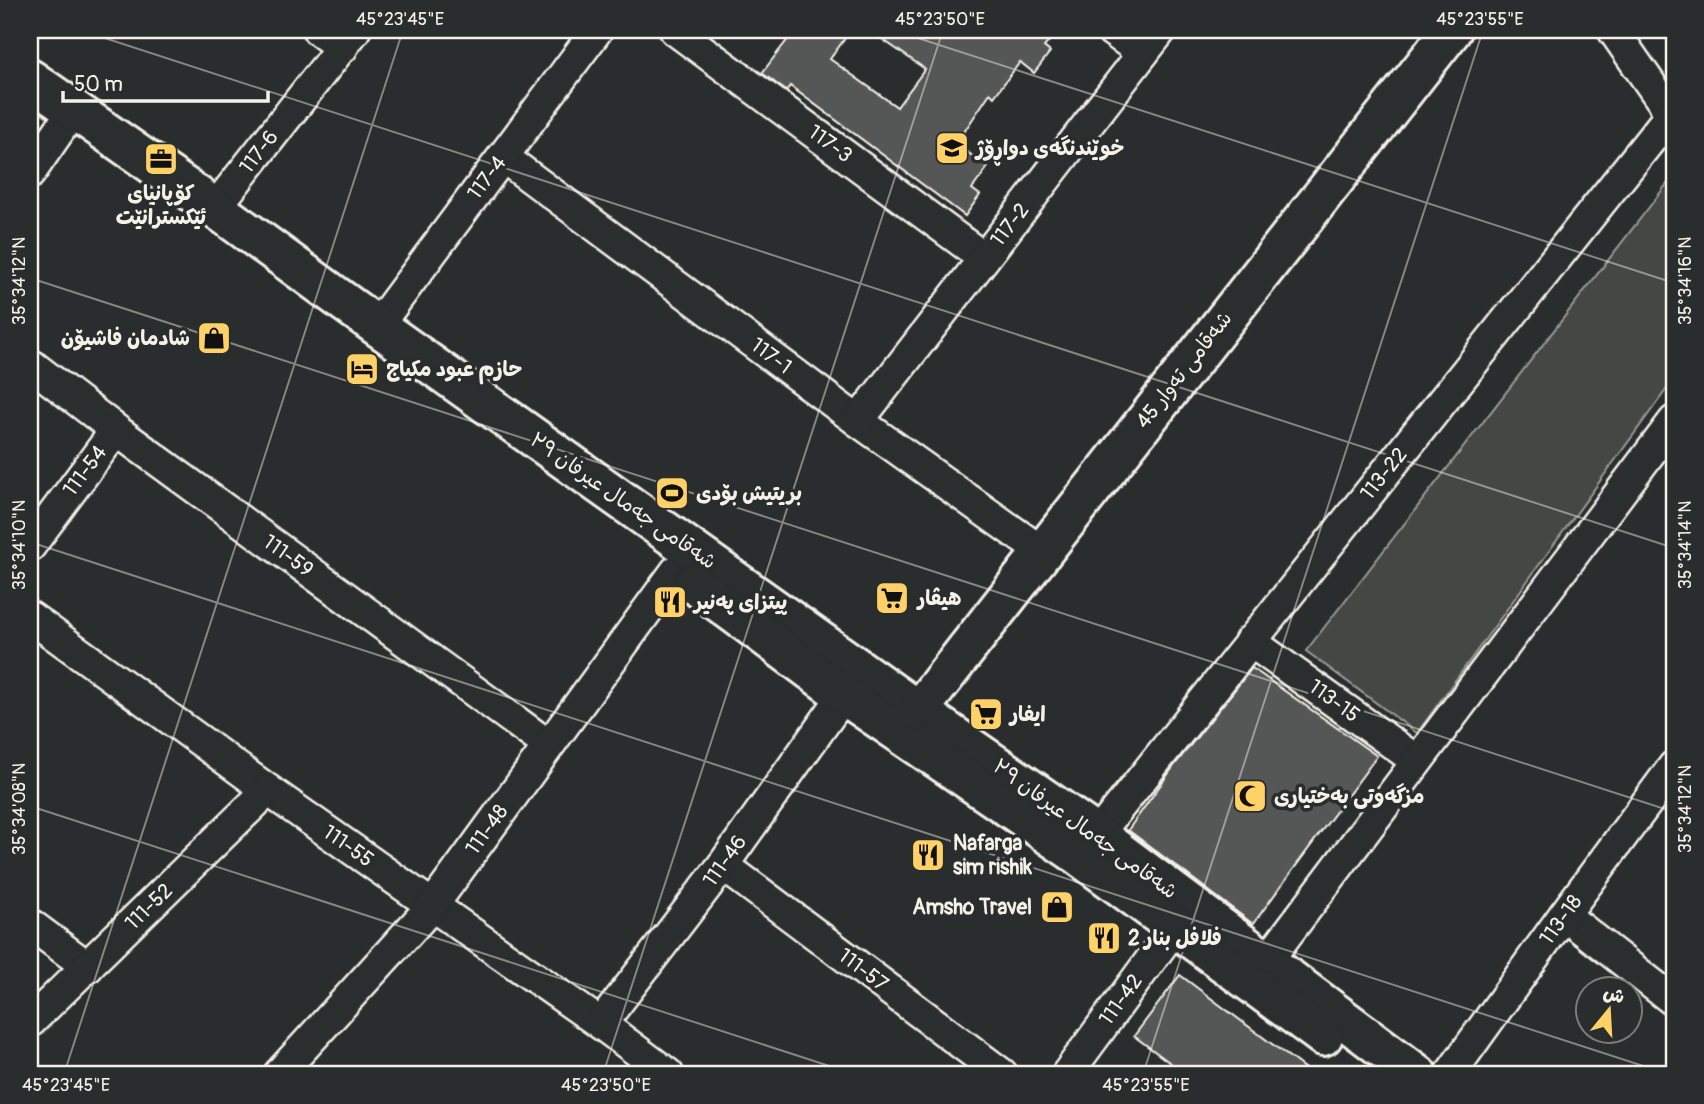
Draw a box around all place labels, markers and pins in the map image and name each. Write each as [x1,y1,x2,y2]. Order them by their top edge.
school or university icon: خوێندنگەی دواڕۆژ [933,129,971,167]
place label: خوێندنگەی دواڕۆژ [974,135,1124,166]
office icon: کۆپانیای ئێکسترانێت [142,140,180,178]
place label: کۆپانیای ئێکسترانێت [116,180,207,231]
shop icon: شادمان فاشیۆن [195,319,233,357]
place label: شادمان فاشیۆن [61,325,190,352]
hotel icon: حازم عبود مكياج [343,350,381,388]
place label: حازم عبود مكياج [386,356,522,385]
sports icon: بریتیش بۆدی [653,474,691,512]
place label: بریتیش بۆدی [696,480,802,507]
supermarket icon: هيڤار [873,579,911,617]
restaurant icon: پیتزای پەنیر [651,583,689,621]
place label: هيڤار [916,585,962,612]
place label: پیتزای پەنیر [692,589,787,616]
supermarket icon: ايفار [967,695,1005,733]
place label: ايفار [1008,701,1046,728]
mosque icon: مزگەوتی بەختیاری [1231,777,1269,815]
place label: مزگەوتی بەختیاری [1274,783,1424,810]
place label: Nafarga sim rishik [953,830,1032,881]
restaurant icon: Nafarga sim rishik [909,836,947,874]
shop icon: Amsho Travel [1038,888,1076,926]
place label: Amsho Travel [912,894,1032,921]
restaurant icon: فلافل بنار 2 [1085,919,1123,957]
place label: فلافل بنار 2 [1128,925,1222,952]

